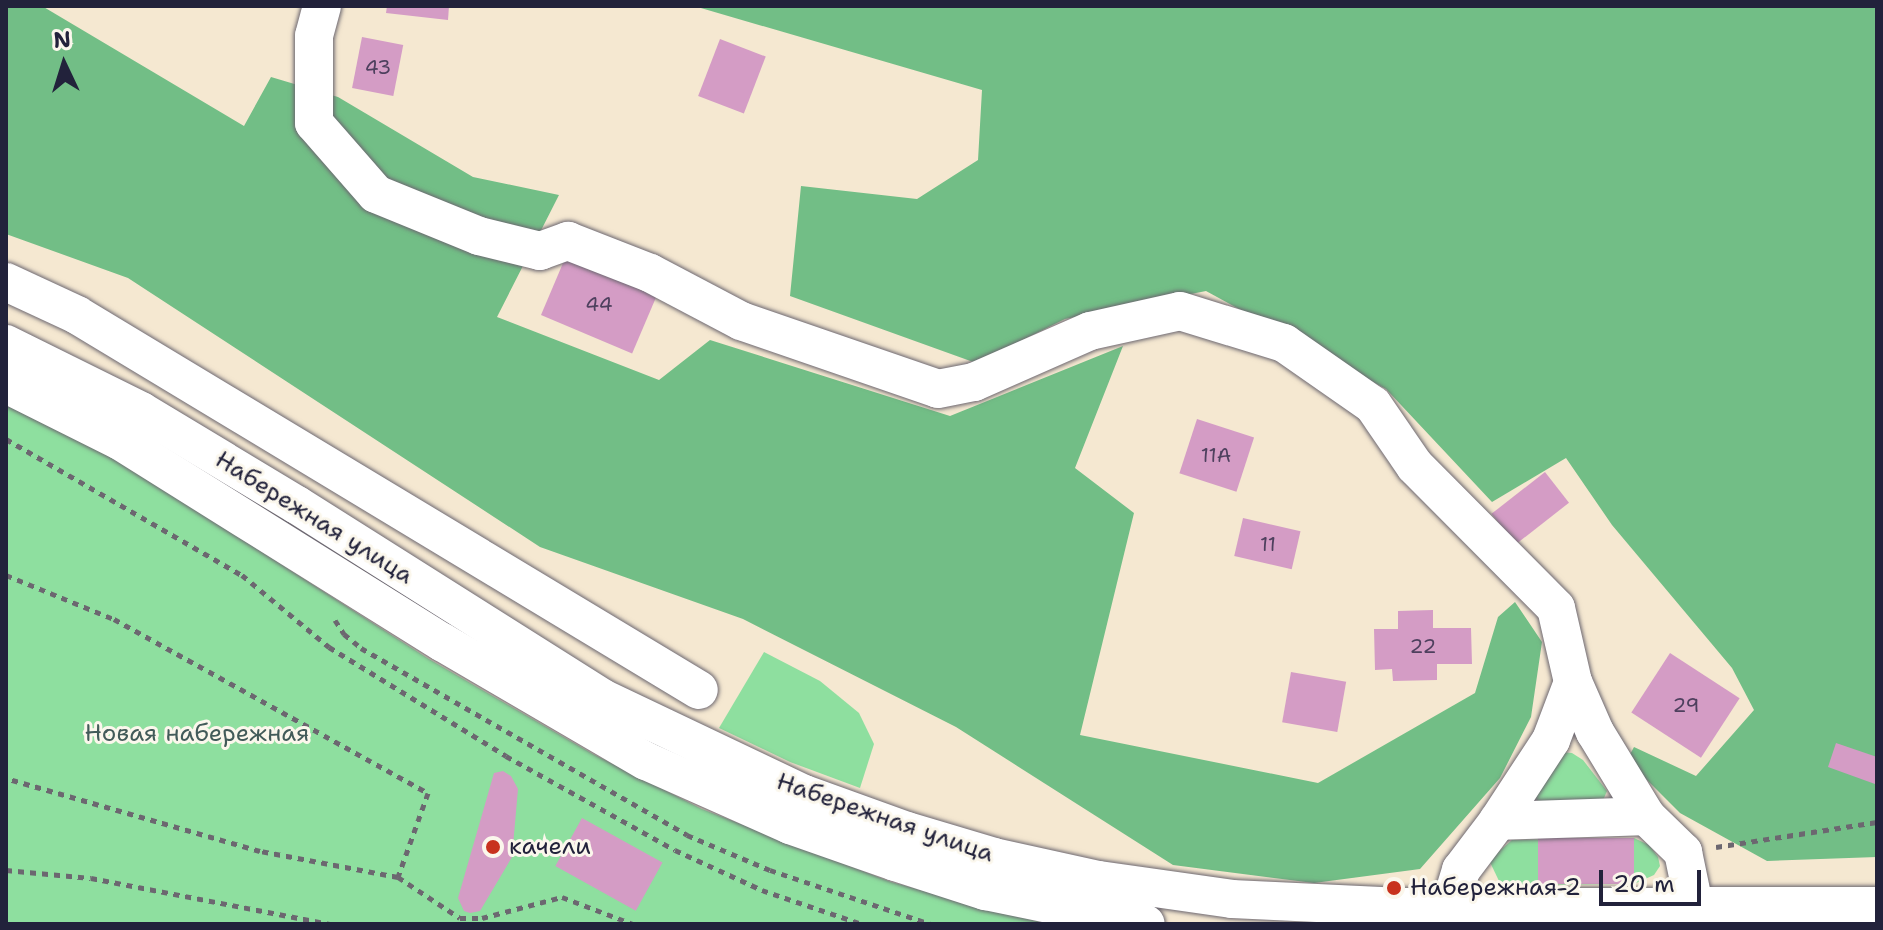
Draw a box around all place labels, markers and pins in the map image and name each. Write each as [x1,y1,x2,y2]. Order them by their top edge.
place label: качели [509,833,591,861]
marker: качели [484,838,502,856]
place label: Набережная-2 [1410,874,1581,902]
marker: Набережная-2 [1385,879,1403,897]

